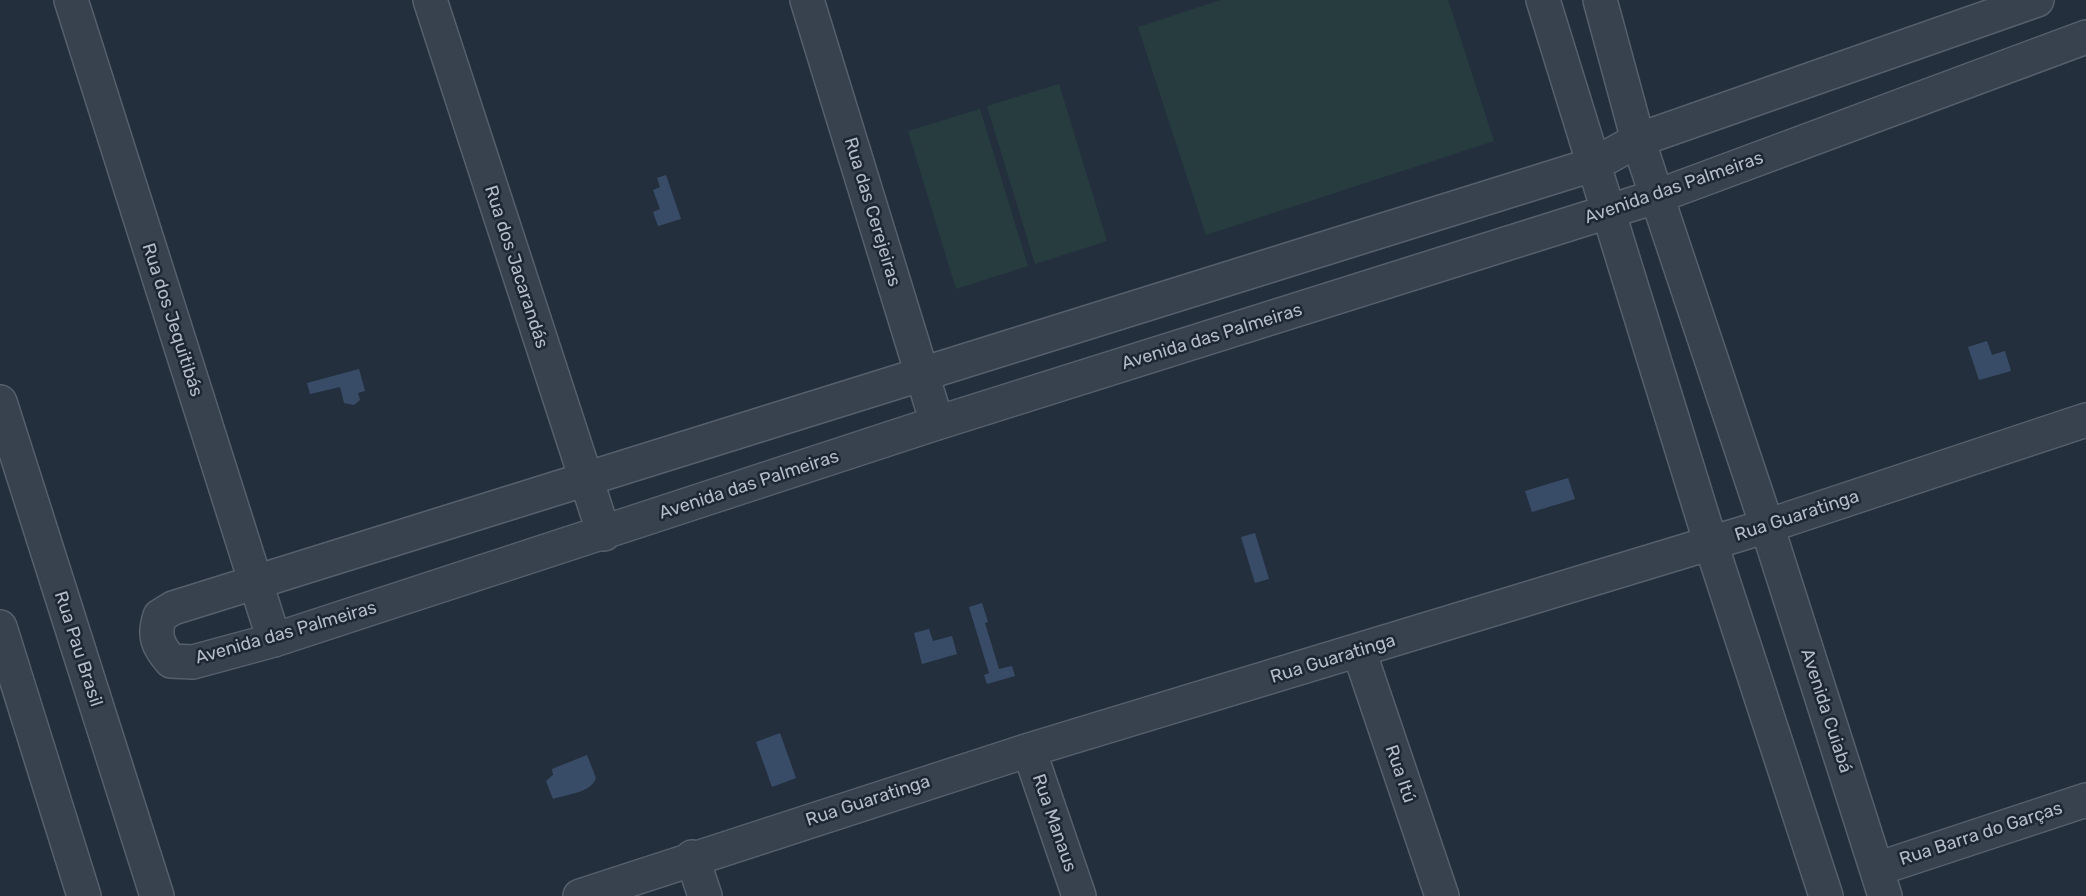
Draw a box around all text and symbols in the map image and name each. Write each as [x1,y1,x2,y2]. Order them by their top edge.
street label: Rua das Cerejeiras [839,135,905,289]
street label: Avenida das Palmeiras [1582,147,1766,229]
street label: Rua dos Jacarandás [479,183,553,351]
street label: Rua dos Jequitibás [137,240,207,400]
street label: Avenida das Palmeiras [1119,299,1305,375]
street label: Avenida das Palmeiras [656,446,842,524]
street label: Rua Guaratinga [1732,486,1862,546]
street label: Rua Pau Brasil [49,589,107,709]
street label: Avenida das Palmeiras [193,597,379,669]
street label: Rua Guaratinga [1268,630,1398,688]
street label: Avenida Cuiabá [1796,646,1856,776]
street label: Rua Itú [1380,742,1420,806]
street label: Rua Guaratinga [803,771,933,831]
street label: Rua Manaus [1027,771,1081,875]
street label: Rua Barra do Garças [1897,797,2065,871]

